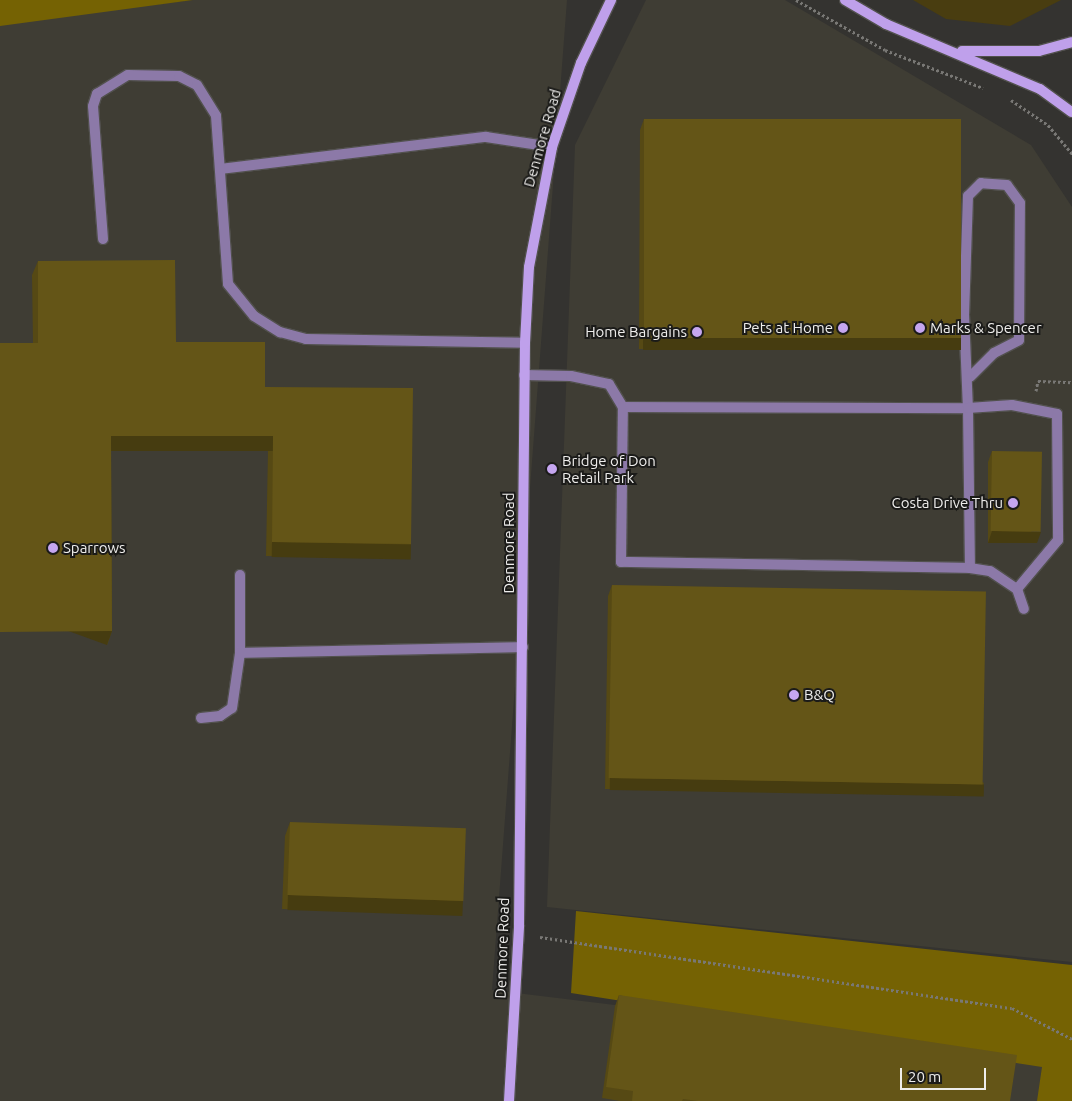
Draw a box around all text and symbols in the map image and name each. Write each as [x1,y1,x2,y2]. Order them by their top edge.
street label: Denmore Road [519,87,565,189]
place label: Pets at Home [743,319,833,337]
place label: Marks & Spencer [930,319,1042,337]
marker: Pets at Home [837,322,849,334]
marker: Marks & Spencer [914,322,926,334]
place label: Home Bargains [585,323,687,341]
marker: Home Bargains [691,326,703,338]
place label: Bridge of Don Retail Park [562,451,656,486]
marker: Bridge of Don Retail Park [546,463,558,475]
street label: Denmore Road [500,492,518,594]
place label: Costa Drive Thru [891,494,1003,512]
marker: Costa Drive Thru [1007,497,1019,509]
place label: Sparrows [63,539,126,557]
marker: Sparrows [47,542,59,554]
place label: B&Q [804,686,835,704]
marker: B&Q [788,689,800,701]
street label: Denmore Road [491,897,513,999]
scale bar [902,1058,988,1090]
text: 20 m [908,1068,941,1085]

